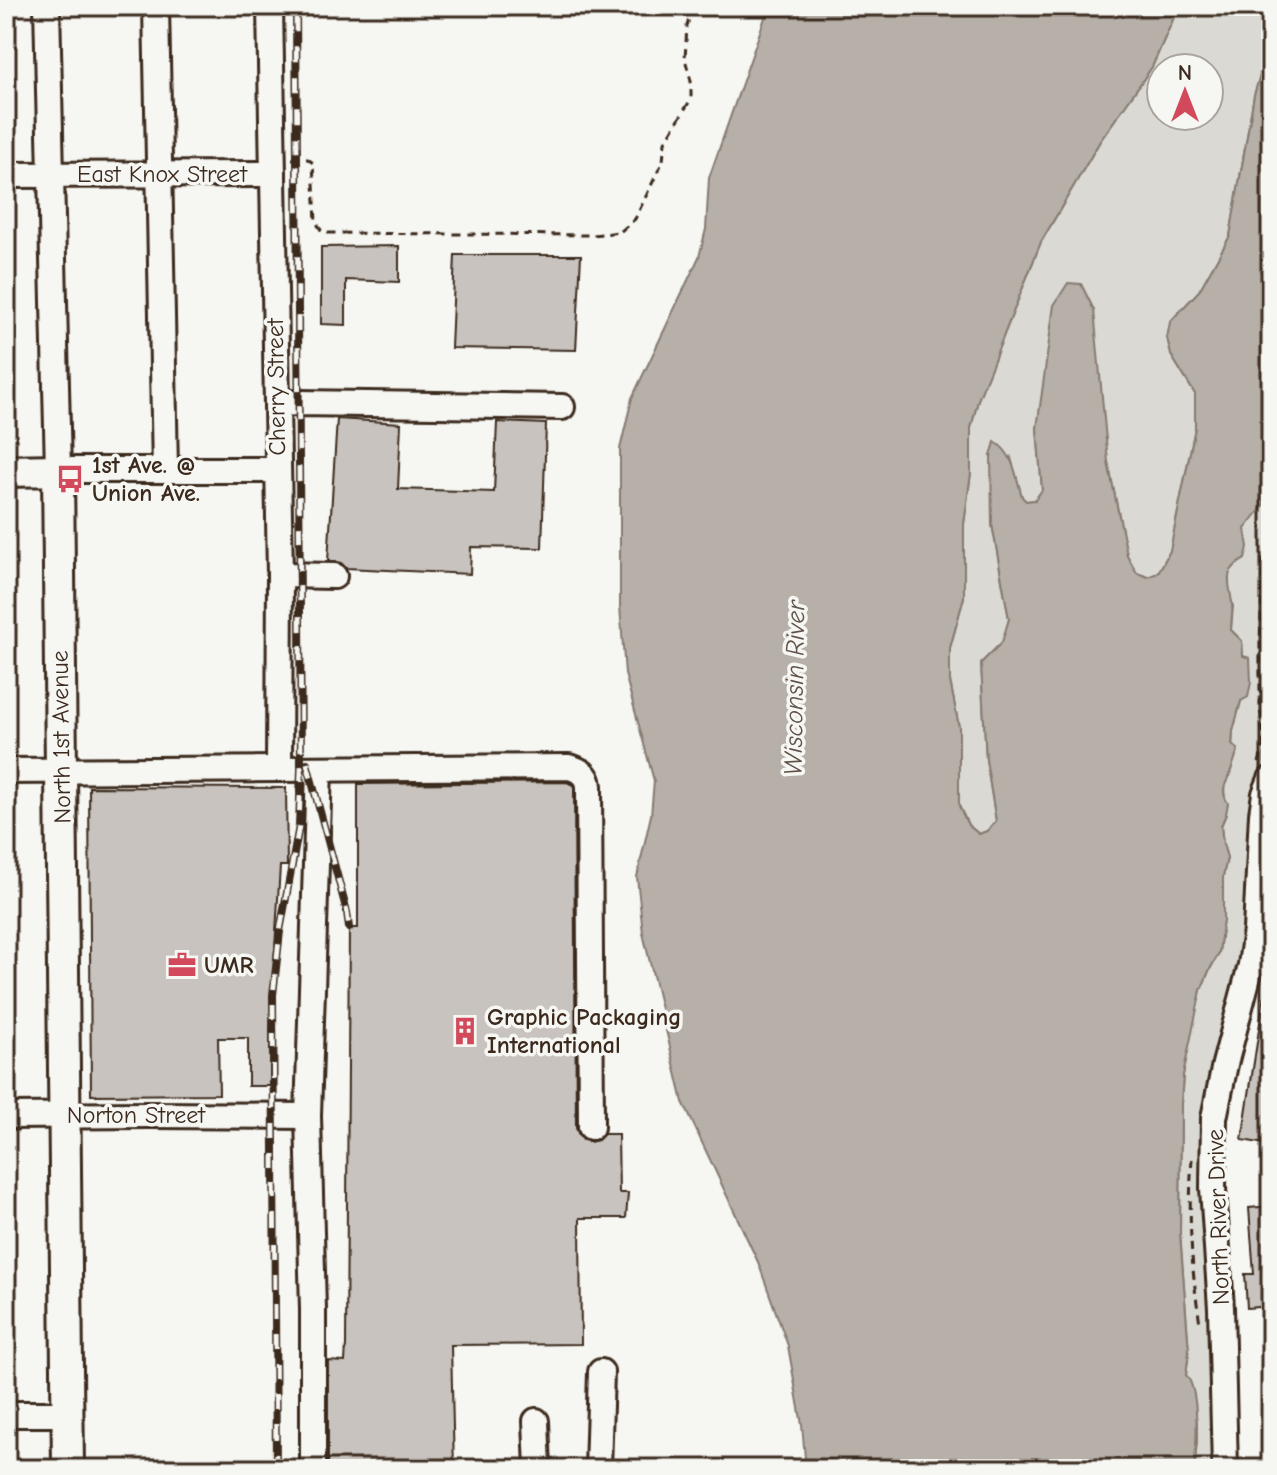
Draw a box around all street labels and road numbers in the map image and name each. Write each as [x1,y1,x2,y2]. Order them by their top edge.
street label: East Knox Street [77,160,248,188]
street label: Cherry Street [261,317,291,456]
street label: North 1st Avenue [45,650,77,824]
street label: Norton Street [67,1101,206,1129]
street label: North River Drive [1201,1128,1235,1306]

